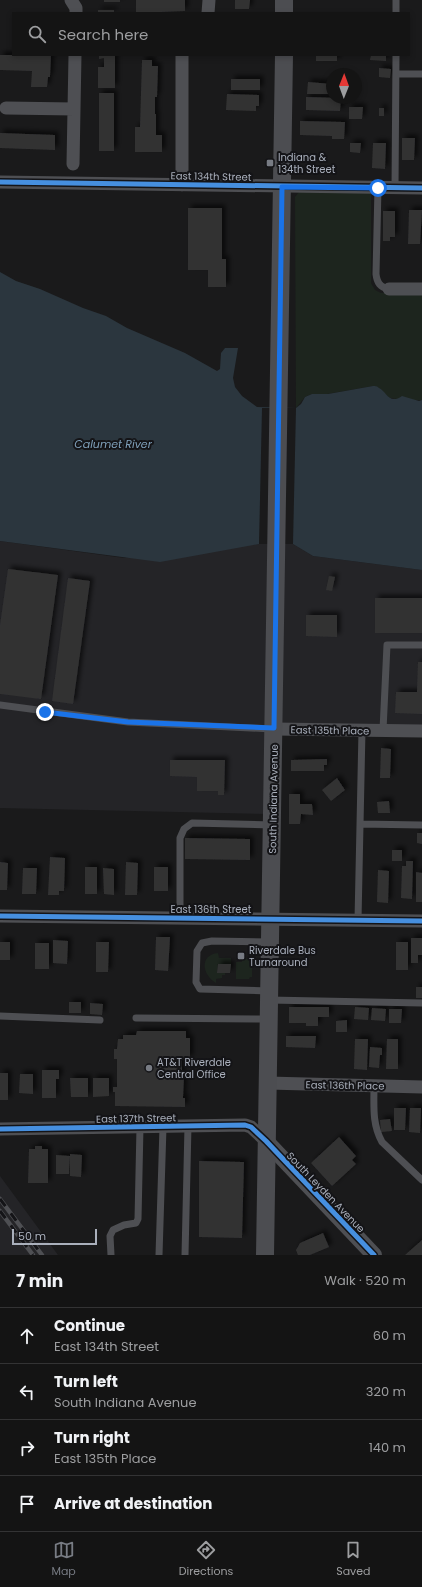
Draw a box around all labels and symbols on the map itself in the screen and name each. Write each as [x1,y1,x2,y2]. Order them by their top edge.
north arrow [326,68,362,104]
place label: Indiana & 134th Street [278,150,336,177]
marker: Indiana & 134th Street [265,158,275,168]
street label: East 134th Street [170,168,252,185]
route start [369,179,387,197]
water label: Calumet River [74,436,153,452]
route end [36,703,54,721]
street label: East 135th Place [290,722,370,739]
street label: South Indiana Avenue [265,744,282,854]
street label: East 136th Street [171,902,252,917]
place label: Riverdale Bus Turnaround [249,943,316,970]
marker: Riverdale Bus Turnaround [236,951,246,961]
place label: AT&T Riverdale Central Office [157,1055,231,1082]
marker: AT&T Riverdale Central Office [144,1063,154,1073]
street label: East 136th Place [305,1077,385,1094]
street label: East 137th Street [96,1110,176,1127]
street label: South Leyden Avenue [283,1149,368,1236]
scale bar [12,1227,97,1246]

